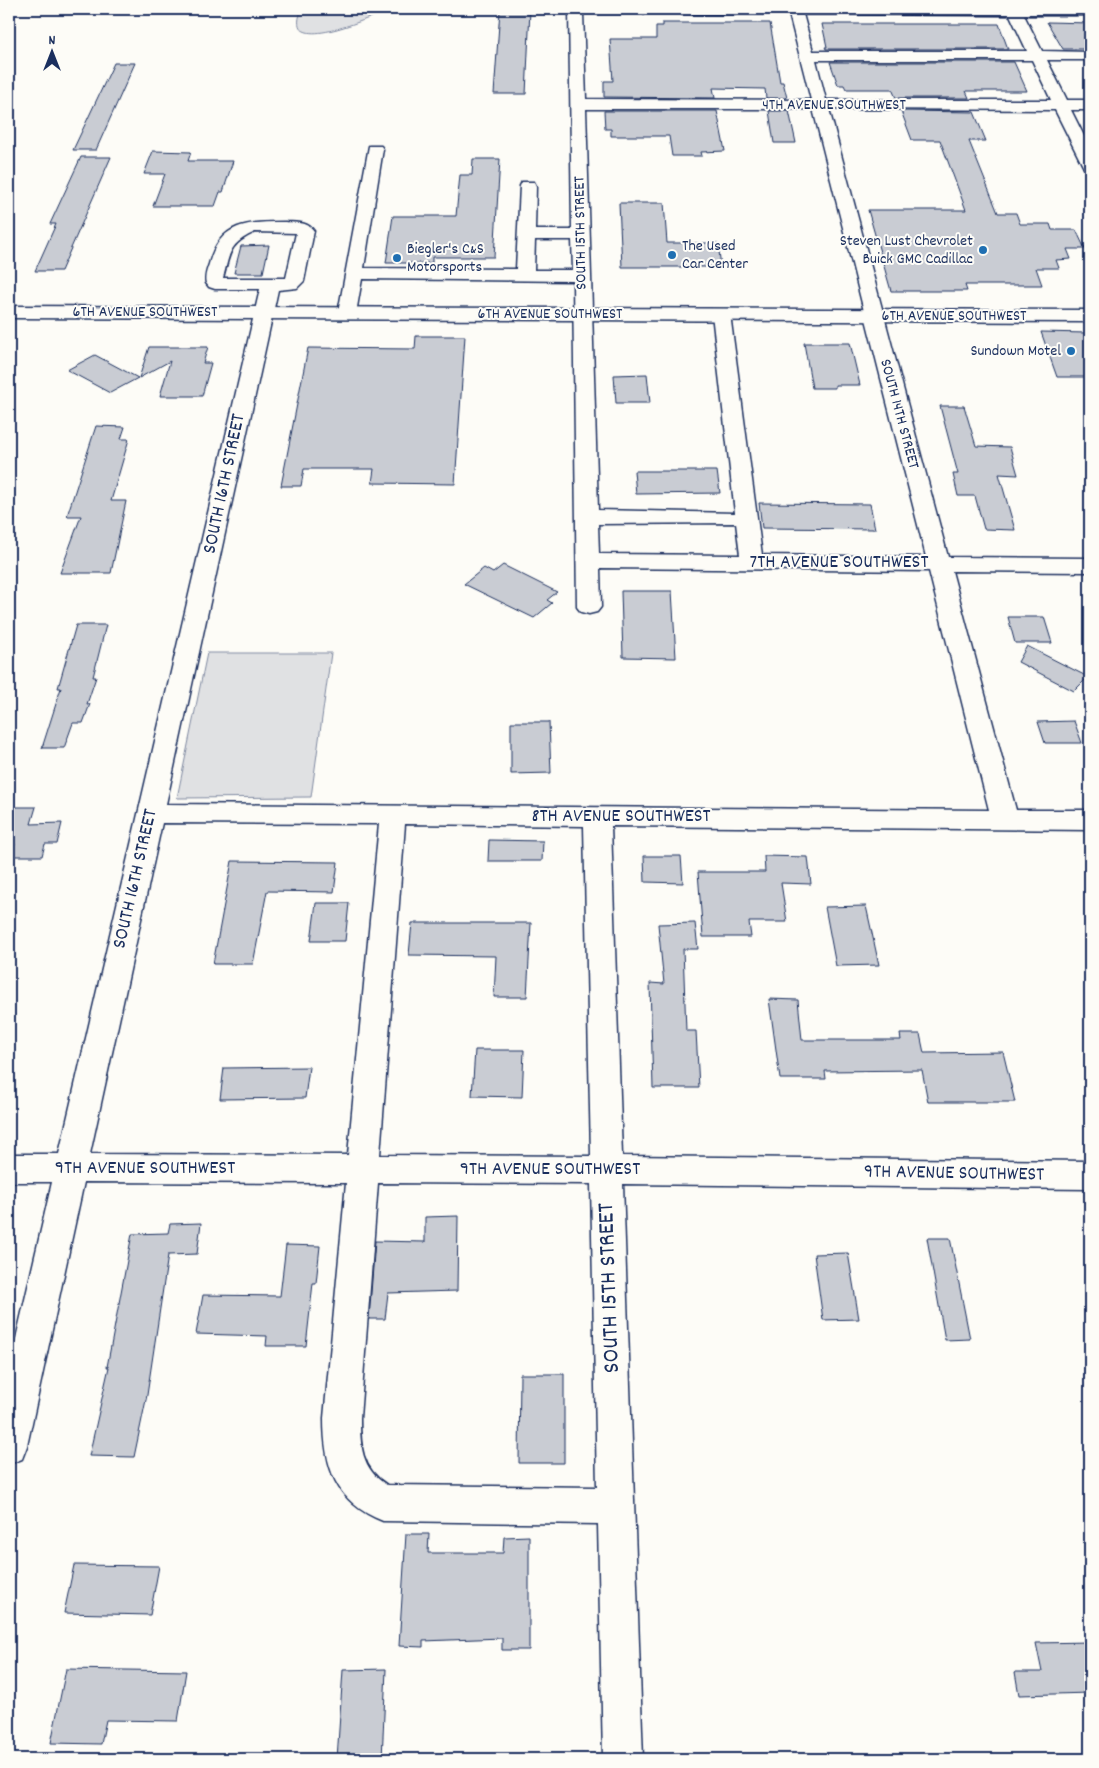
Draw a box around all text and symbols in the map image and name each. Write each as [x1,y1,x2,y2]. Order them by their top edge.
north arrow [28,28,78,78]
text: N [49,31,56,51]
street label: 4TH AVENUE SOUTHWEST [762,94,906,117]
street label: SOUTH 15TH STREET [569,175,593,290]
place label: Steven Lust Chevrolet Buick GMC Cadillac [840,230,973,271]
place label: The Used Car Center [682,235,748,276]
place label: Biegler's C&S Motorsports [407,238,484,279]
marker: Steven Lust Chevrolet Buick GMC Cadillac [977,244,989,256]
marker: The Used Car Center [666,249,678,261]
marker: Biegler's C&S Motorsports [391,252,403,264]
street label: 6TH AVENUE SOUTHWEST [73,301,218,324]
street label: 6TH AVENUE SOUTHWEST [478,303,623,326]
street label: 6TH AVENUE SOUTHWEST [882,305,1027,328]
place label: Sundown Motel [970,340,1061,363]
marker: Sundown Motel [1065,345,1077,357]
street label: SOUTH 14TH STREET [873,357,925,472]
street label: SOUTH 16TH STREET [196,411,254,557]
street label: 7TH AVENUE SOUTHWEST [750,549,928,577]
street label: 8TH AVENUE SOUTHWEST [531,803,711,831]
street label: SOUTH 16TH STREET [106,806,166,952]
street label: 9TH AVENUE SOUTHWEST [55,1155,235,1183]
street label: 9TH AVENUE SOUTHWEST [460,1156,640,1184]
street label: 9TH AVENUE SOUTHWEST [864,1158,1044,1190]
street label: SOUTH 15TH STREET [590,1202,630,1374]

